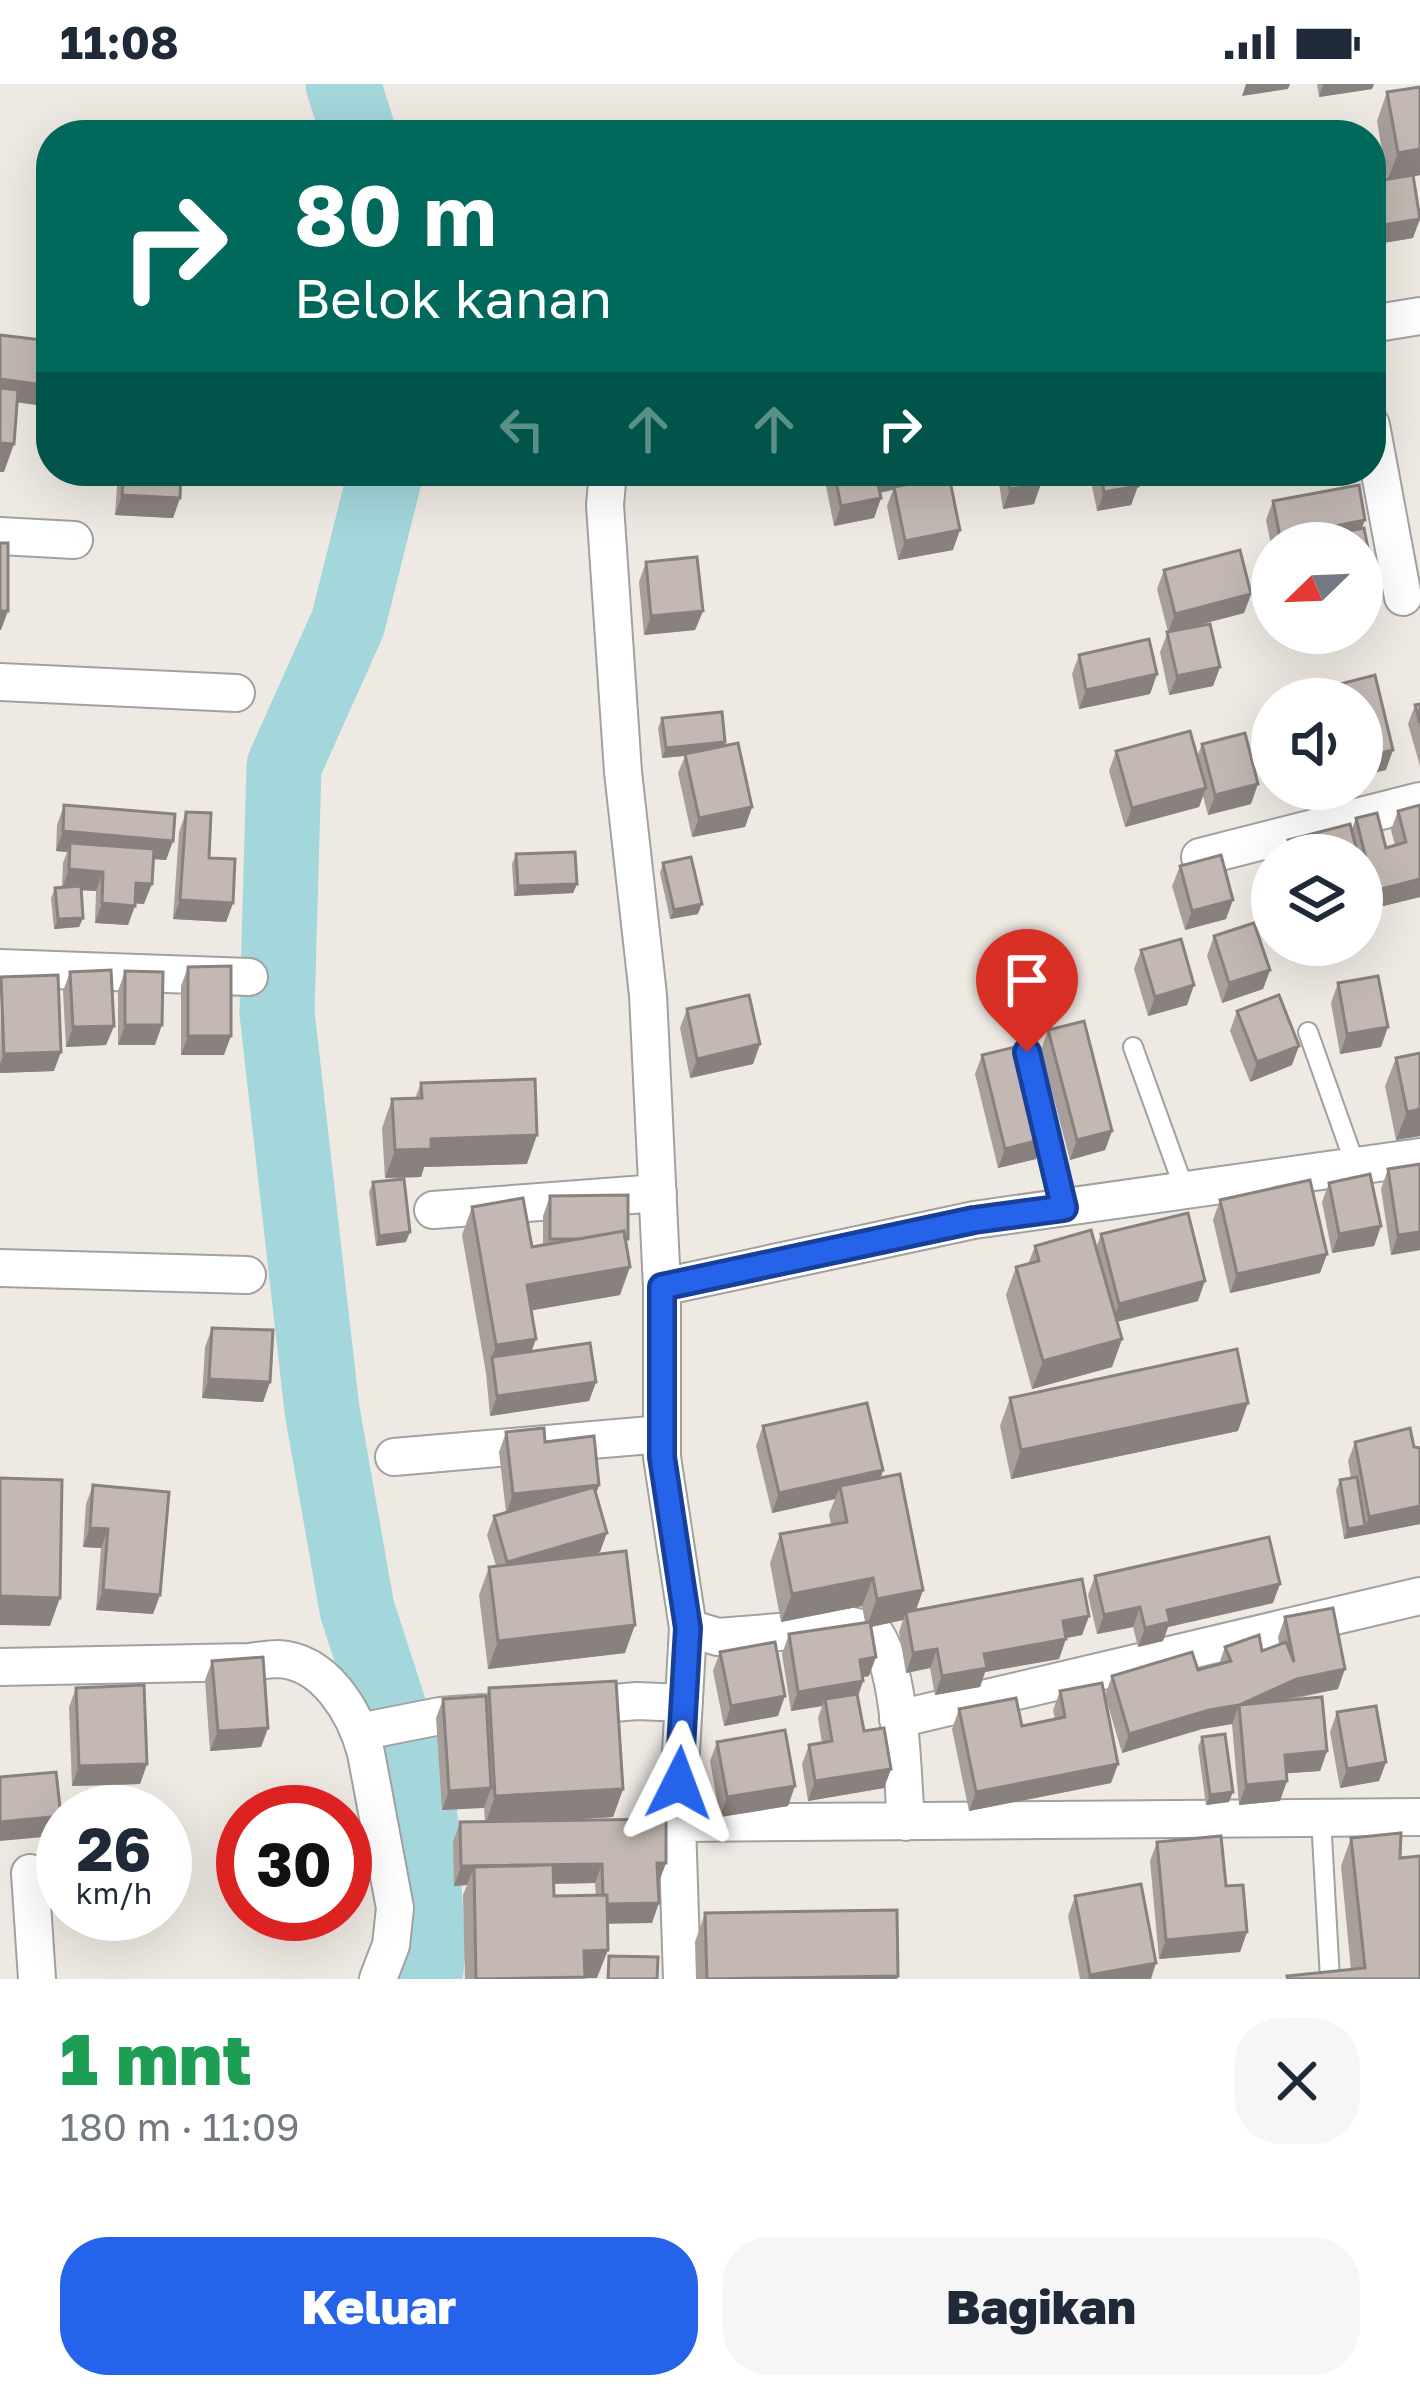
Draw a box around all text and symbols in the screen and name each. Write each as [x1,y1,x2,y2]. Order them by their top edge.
text: 11:08 [60,15,179,69]
text: 80 m [294,164,497,264]
icon: right [96,168,252,324]
text: Belok kanan [294,265,612,330]
icon: left [489,396,555,462]
icon: ahead [615,396,681,462]
icon: ahead [741,396,807,462]
icon: right [867,396,933,462]
north arrow [1251,522,1383,654]
map controls [1251,522,1383,966]
button: sound [1251,678,1383,810]
button: layers [1251,834,1383,966]
pin [976,929,1078,1052]
icon: arrive [994,947,1060,1013]
position arrow [616,1720,742,1846]
speed limit sign: 30 [216,1785,372,1941]
text: 26 [77,1812,151,1884]
text: km/h [76,1875,152,1911]
text: 1 mnt [60,2014,252,2101]
button: close [1234,2018,1360,2144]
text: 180 m · 11:09 [60,2103,300,2150]
button: Keluar [60,2237,698,2375]
button: Bagikan [722,2237,1360,2375]

